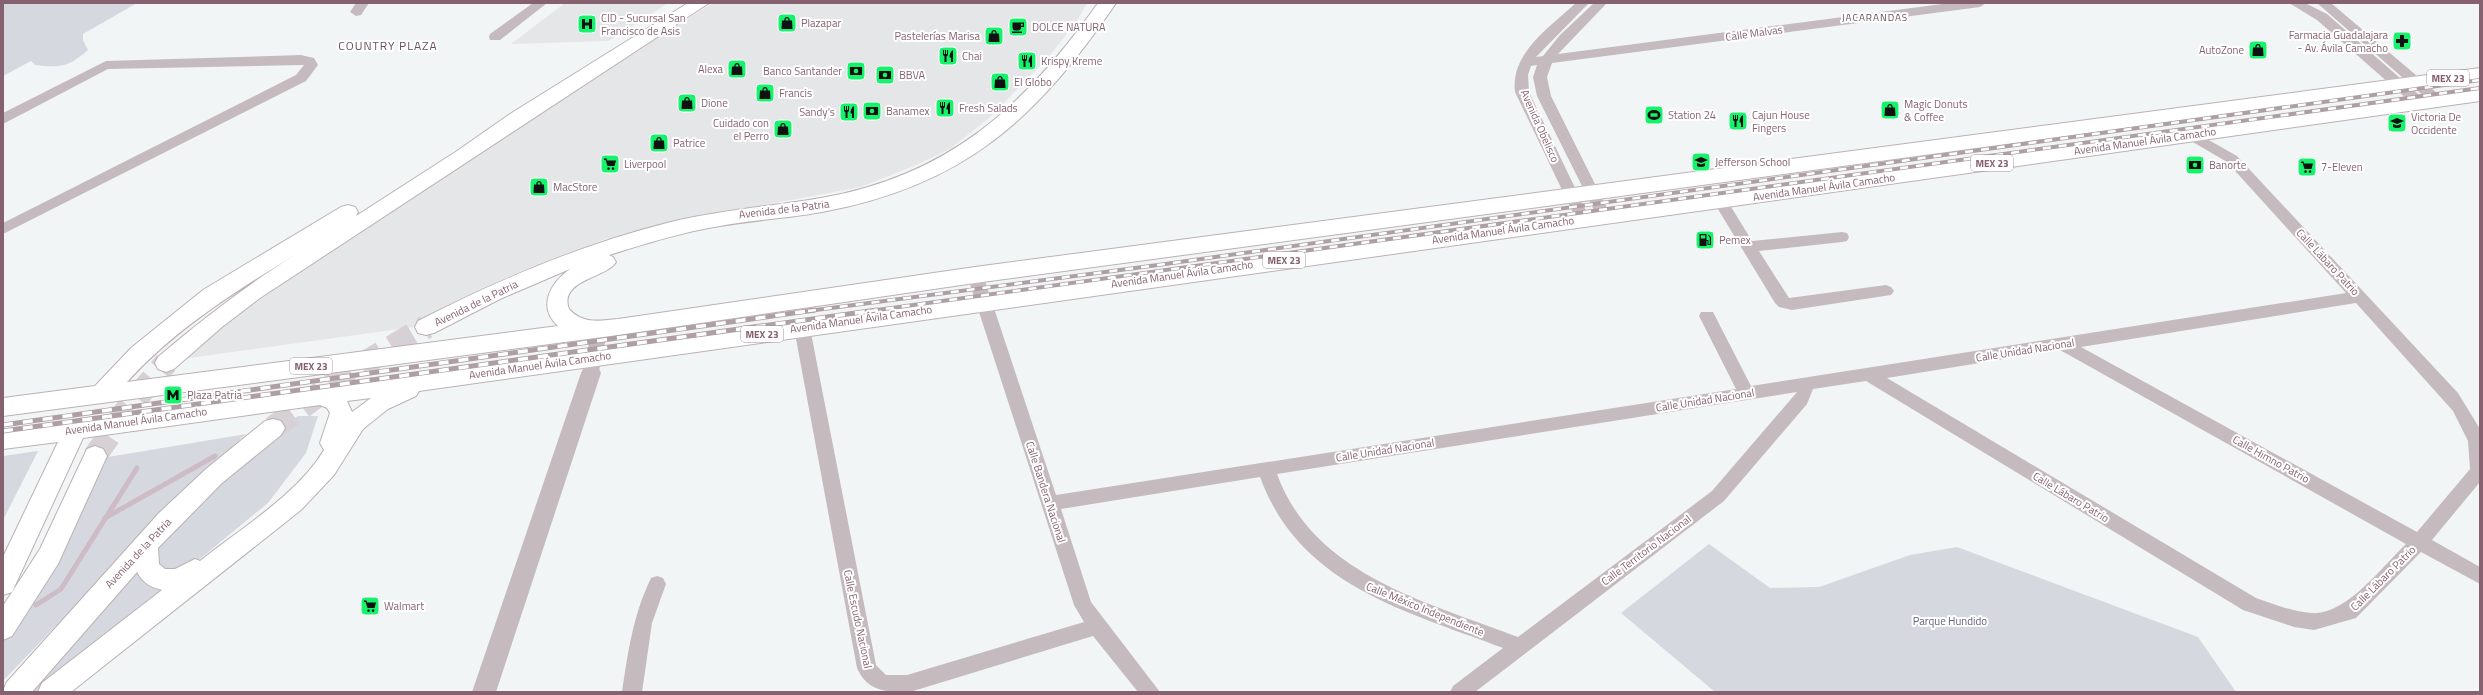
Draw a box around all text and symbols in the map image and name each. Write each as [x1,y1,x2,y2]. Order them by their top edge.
place label: CID - Sucursal San Francisco de Asis [601,10,686,39]
district label: JACARANDAS [1842,10,1908,25]
shop icon: Plazapar [776,12,798,34]
hospital icon: CID - Sucursal San Francisco de Asis [576,13,598,35]
place label: Plazapar [801,15,841,31]
cafe icon: DOLCE NATURA [1007,16,1029,38]
place label: DOLCE NATURA [1032,19,1106,35]
street label: Calle Malvas [1724,21,1784,45]
shop icon: Pastelerías Marisa [983,25,1005,47]
place label: Farmacia Guadalajara - Av. Ávila Camacho [2289,27,2388,56]
place label: Pastelerías Marisa [895,28,980,44]
pharmacy icon: Farmacia Guadalajara - Av. Ávila Camacho [2391,30,2413,52]
district label: COUNTRY PLAZA [338,36,438,55]
shop icon: AutoZone [2247,39,2269,61]
place label: AutoZone [2199,42,2244,58]
restaurant icon: Chai [937,45,959,67]
place label: Chai [962,48,982,64]
restaurant icon: Krispy Kreme [1016,50,1038,72]
place label: Krispy Kreme [1041,53,1103,69]
shop icon: Alexa [726,58,748,80]
bank icon: Banco Santander [845,60,867,82]
place label: Alexa [698,61,723,77]
place label: Banco Santander [763,63,842,79]
bank icon: BBVA [874,64,896,86]
place label: BBVA [899,67,926,83]
road number: MEX 23 [2427,70,2469,86]
shop icon: El Globo [989,71,1011,93]
place label: El Globo [1014,74,1052,90]
shop icon: Francis [754,82,776,104]
place label: Francis [779,85,812,101]
street label: Avenida Obelisco [1517,87,1563,165]
shop icon: Dione [676,92,698,114]
place label: Dione [701,95,728,111]
place label: Magic Donuts & Coffee [1904,96,1968,125]
restaurant icon: Fresh Salads [934,97,956,119]
shop icon: Magic Donuts & Coffee [1879,99,1901,121]
bank icon: Banamex [861,100,883,122]
place label: Fresh Salads [959,100,1018,116]
restaurant icon: Sandy's [838,101,860,123]
place label: Banamex [886,103,929,119]
place label: Sandy's [799,104,835,120]
sports icon: Station 24 [1643,104,1665,126]
place label: Station 24 [1668,107,1716,123]
place label: Cajun House Fingers [1752,107,1810,136]
place label: Victoria De Occidente [2411,109,2462,138]
restaurant icon: Cajun House Fingers [1727,110,1749,132]
school or university icon: Victoria De Occidente [2386,112,2408,134]
place label: Cuidado con el Perro [713,115,769,144]
shop icon: Cuidado con el Perro [772,118,794,140]
street label: Avenida Manuel Ávila Camacho [2073,123,2217,159]
shop icon: Patrice [648,132,670,154]
place label: Patrice [673,135,706,151]
school or university icon: Jefferson School [1690,151,1712,173]
supermarket icon: Liverpool [599,153,621,175]
place label: Jefferson School [1715,154,1790,170]
bank icon: Banorte [2184,154,2206,176]
road number: MEX 23 [1971,155,2013,171]
place label: Liverpool [624,156,666,172]
supermarket icon: 7-Eleven [2296,156,2318,178]
place label: Banorte [2209,157,2247,173]
place label: 7-Eleven [2321,159,2363,175]
street label: Avenida Manuel Ávila Camacho [1752,169,1896,205]
shop icon: MacStore [528,176,550,198]
place label: MacStore [553,179,598,195]
street label: Avenida de la Patria [738,195,831,222]
street label: Avenida Manuel Ávila Camacho [1431,212,1575,248]
street label: Calle Lábaro Patrio [2293,225,2363,299]
fuel station icon: Pemex [1694,229,1716,251]
place label: Pemex [1719,232,1751,248]
road number: MEX 23 [1263,252,1305,268]
street label: Avenida Manuel Ávila Camacho [1110,256,1254,292]
street label: Avenida de la Patria [432,276,521,330]
street label: Avenida Manuel Ávila Camacho [789,301,933,337]
road number: MEX 23 [741,326,783,342]
street label: Calle Unidad Nacional [1975,334,2075,366]
street label: Avenida Manuel Ávila Camacho [468,347,612,383]
road number: MEX 23 [290,358,332,374]
metro station icon: Plaza Patria [162,384,184,406]
street label: Calle Unidad Nacional [1655,384,1755,416]
place label: Plaza Patria [187,387,243,403]
street label: Avenida Manuel Ávila Camacho [64,403,208,439]
street label: Calle Himno Patrio [2230,431,2312,487]
street label: Calle Unidad Nacional [1335,434,1435,466]
street label: Calle Bandera Nacional [1022,439,1070,545]
street label: Calle Lábaro Patrio [2030,468,2112,526]
street label: Calle Territorio Nacional [1598,511,1694,589]
street label: Avenida de la Patria [101,514,175,592]
street label: Calle Lábaro Patrio [2347,542,2419,614]
street label: Calle Escudo Nacional [840,568,876,670]
street label: Calle México Independiente [1364,578,1487,640]
supermarket icon: Walmart [359,595,381,617]
place label: Walmart [384,598,424,614]
park label: Parque Hundido [1913,613,1987,629]

